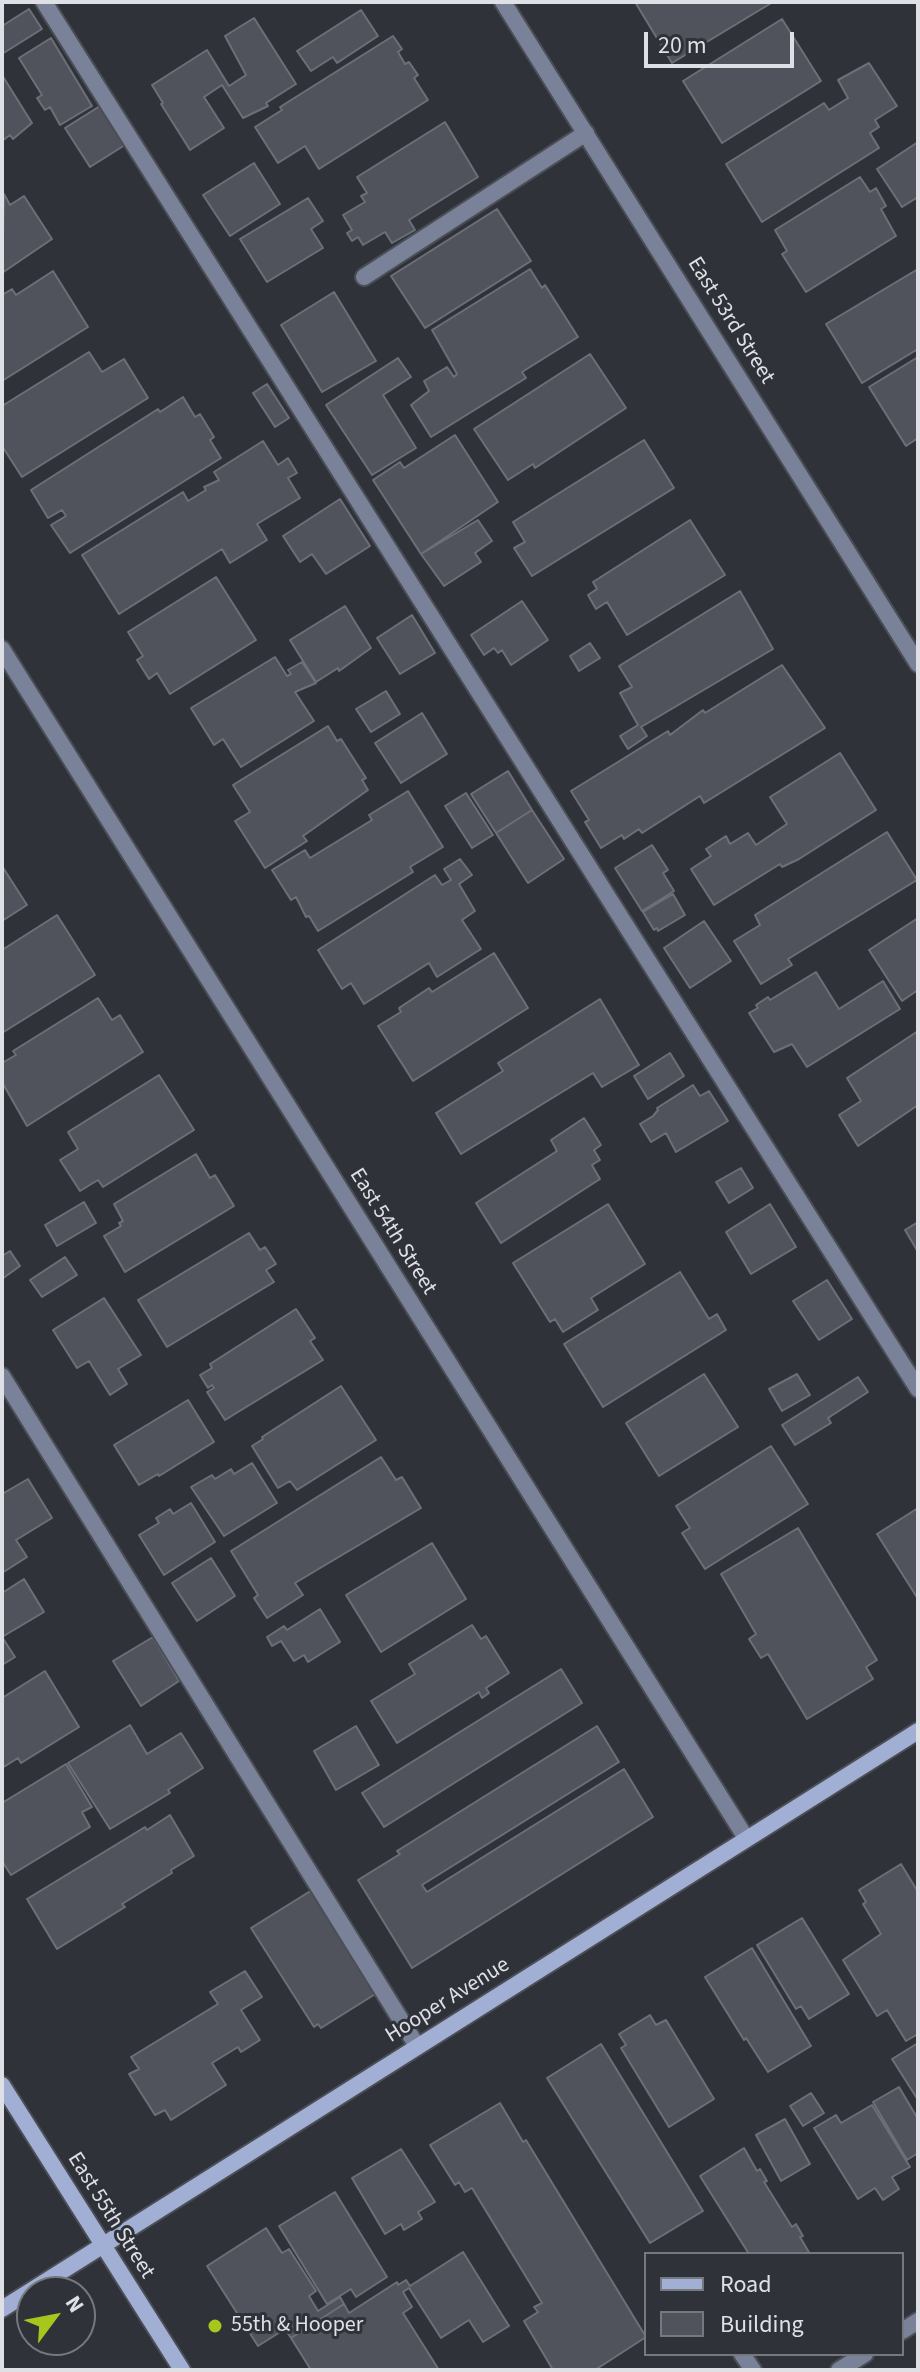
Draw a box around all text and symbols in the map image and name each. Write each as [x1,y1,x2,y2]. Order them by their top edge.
scale bar [648,16,798,66]
text: 20 m [658,28,707,63]
street label: East 53rd Street [681,253,779,389]
street label: East 54th Street [343,1164,441,1300]
street label: Hooper Avenue [381,1952,515,2050]
street label: East 55th Street [61,2148,159,2284]
legend [644,2252,904,2356]
text: Road [720,2267,772,2302]
north arrow [16,2276,96,2356]
text: N [57,2290,92,2319]
text: Building [720,2307,804,2342]
place label: 55th & Hooper [231,2313,363,2339]
marker: 55th & Hooper [206,2317,224,2335]

